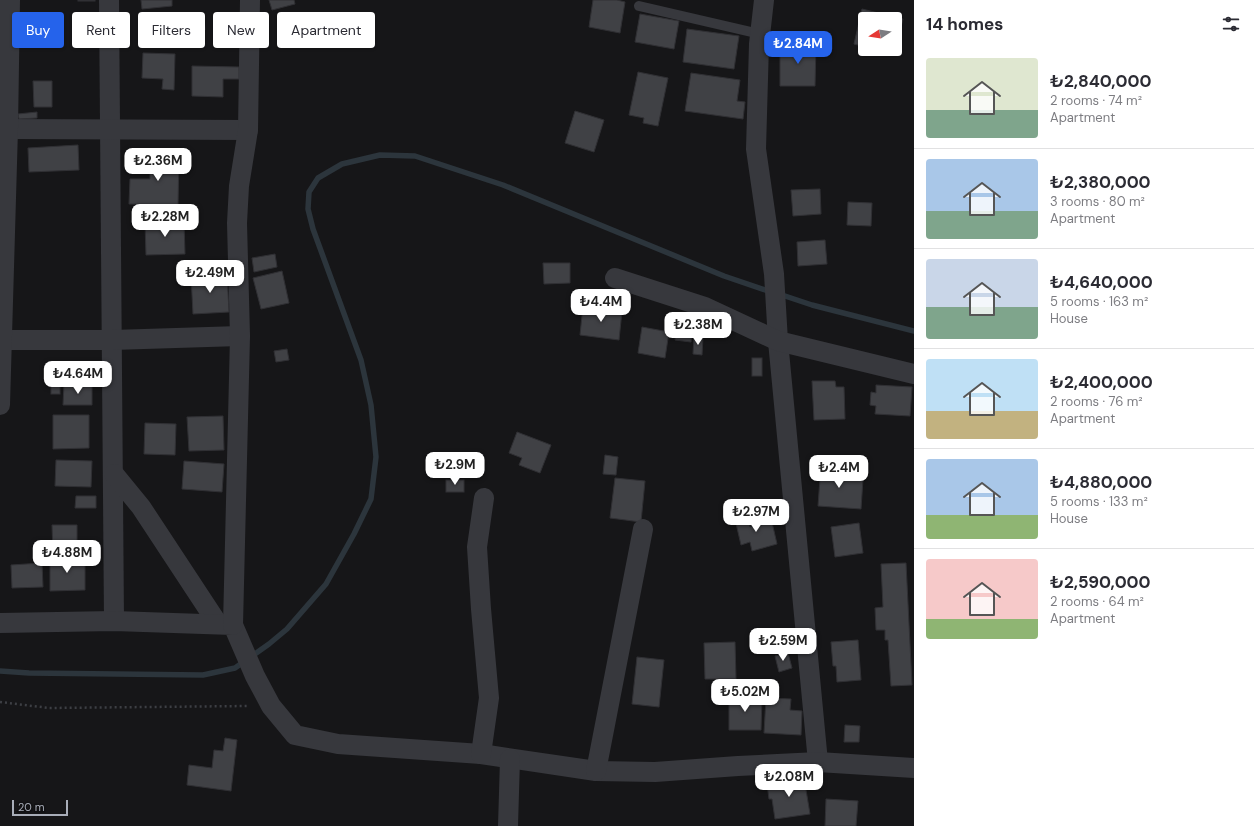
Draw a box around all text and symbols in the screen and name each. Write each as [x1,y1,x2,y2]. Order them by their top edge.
chip: Buy [12,12,64,48]
chip: Rent [72,12,130,48]
chip: Filters [138,12,205,48]
chip: New [213,12,269,48]
chip: Apartment [277,12,375,48]
north arrow [858,12,902,56]
map controls [858,12,902,56]
text: 14 homes [926,13,1003,35]
icon: filters [1220,13,1242,35]
pin: ₺2.84M [765,31,831,65]
text: ₺2.84M [773,35,823,52]
text: ₺2,840,000 [1050,70,1151,92]
icon: home [958,74,1006,122]
text: 2 rooms · 74 m² [1050,92,1142,109]
text: Apartment [1050,109,1115,126]
pin: ₺2.36M [125,148,191,182]
text: ₺2.36M [133,152,183,169]
text: ₺2,380,000 [1050,171,1151,193]
icon: home [958,175,1006,223]
text: 3 rooms · 80 m² [1050,193,1145,210]
pin: ₺2.28M [132,204,198,238]
text: ₺2.28M [141,208,189,225]
text: Apartment [1050,210,1115,227]
pin: ₺2.49M [177,260,243,294]
text: ₺2.49M [185,264,235,281]
text: ₺4,640,000 [1050,271,1153,293]
icon: home [958,275,1006,323]
pin: ₺4.4M [573,289,629,323]
text: ₺4.4M [580,293,622,310]
text: 5 rooms · 163 m² [1050,293,1148,310]
text: House [1050,310,1088,327]
pin: ₺2.38M [665,312,731,346]
text: ₺2.38M [673,316,723,333]
pin: ₺4.64M [45,361,111,395]
text: ₺4.64M [53,365,103,382]
text: ₺2,400,000 [1050,371,1153,393]
icon: home [958,375,1006,423]
text: 2 rooms · 76 m² [1050,393,1143,410]
text: Apartment [1050,410,1115,427]
pin: ₺2.9M [427,452,483,486]
pin: ₺2.4M [811,455,867,489]
text: ₺2.9M [435,456,475,473]
text: ₺2.4M [818,459,860,476]
text: ₺4,880,000 [1050,471,1152,493]
icon: home [958,475,1006,523]
text: 5 rooms · 133 m² [1050,493,1148,510]
pin: ₺2.97M [723,499,789,533]
text: ₺2.97M [732,503,780,520]
text: House [1050,510,1088,527]
pin: ₺4.88M [34,540,100,574]
text: ₺4.88M [42,544,92,561]
text: ₺2,590,000 [1050,571,1151,593]
icon: home [958,575,1006,623]
text: 2 rooms · 64 m² [1050,593,1144,610]
text: Apartment [1050,610,1115,627]
pin: ₺2.59M [750,628,816,662]
text: ₺2.59M [758,632,808,649]
pin: ₺5.02M [712,679,778,713]
text: ₺5.02M [720,683,770,700]
pin: ₺2.08M [756,764,822,798]
text: ₺2.08M [764,768,814,785]
scale bar [12,798,68,817]
text: 20 m [18,800,44,814]

